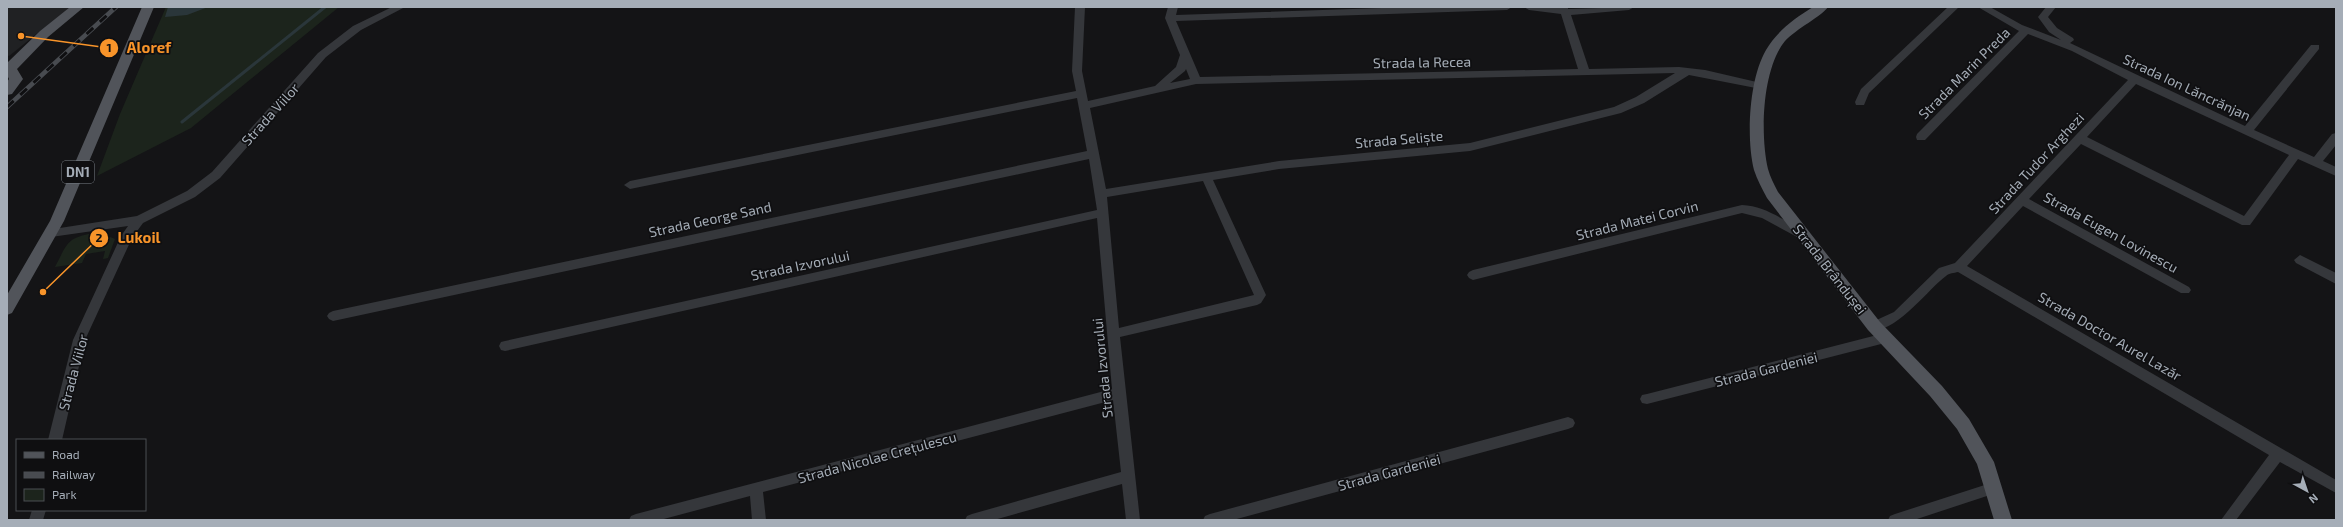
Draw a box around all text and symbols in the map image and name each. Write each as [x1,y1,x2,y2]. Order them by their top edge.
street label: Strada Marin Preda [1915,24,2013,122]
callout: Aloref [99,34,179,61]
text: Aloref [127,38,172,56]
text: 1 [106,40,112,54]
street label: Strada Ion Lăncrănjan [2121,50,2253,124]
street label: Strada la Recea [1373,53,1471,71]
street label: Strada Viilor [238,79,303,149]
street label: Strada Tudor Arghezi [1985,109,2087,217]
street label: Strada Seliște [1354,127,1444,152]
road number: DN1 [62,161,94,183]
street label: Strada Eugen Lovinescu [2041,188,2181,276]
street label: Strada Matei Corvin [1574,197,1700,243]
street label: Strada George Sand [647,198,773,240]
street label: Strada Brândușei [1789,221,1870,318]
callout: Lukoil [89,224,168,251]
text: Lukoil [118,228,161,246]
text: 2 [96,230,103,244]
street label: Strada Izvorului [749,246,851,284]
street label: Strada Doctor Aurel Lazăr [2035,288,2185,384]
street label: Strada Izvorului [1088,317,1116,419]
street label: Strada Viilor [55,332,91,412]
street label: Strada Gardeniei [1713,348,1819,390]
street label: Strada Nicolae Crețulescu [796,428,958,487]
legend [16,439,146,511]
text: Road [52,447,80,461]
street label: Strada Gardeniei [1336,450,1442,494]
text: Railway [52,467,96,481]
north arrow [2287,471,2327,511]
text: Park [52,487,77,501]
text: N [2306,492,2321,507]

